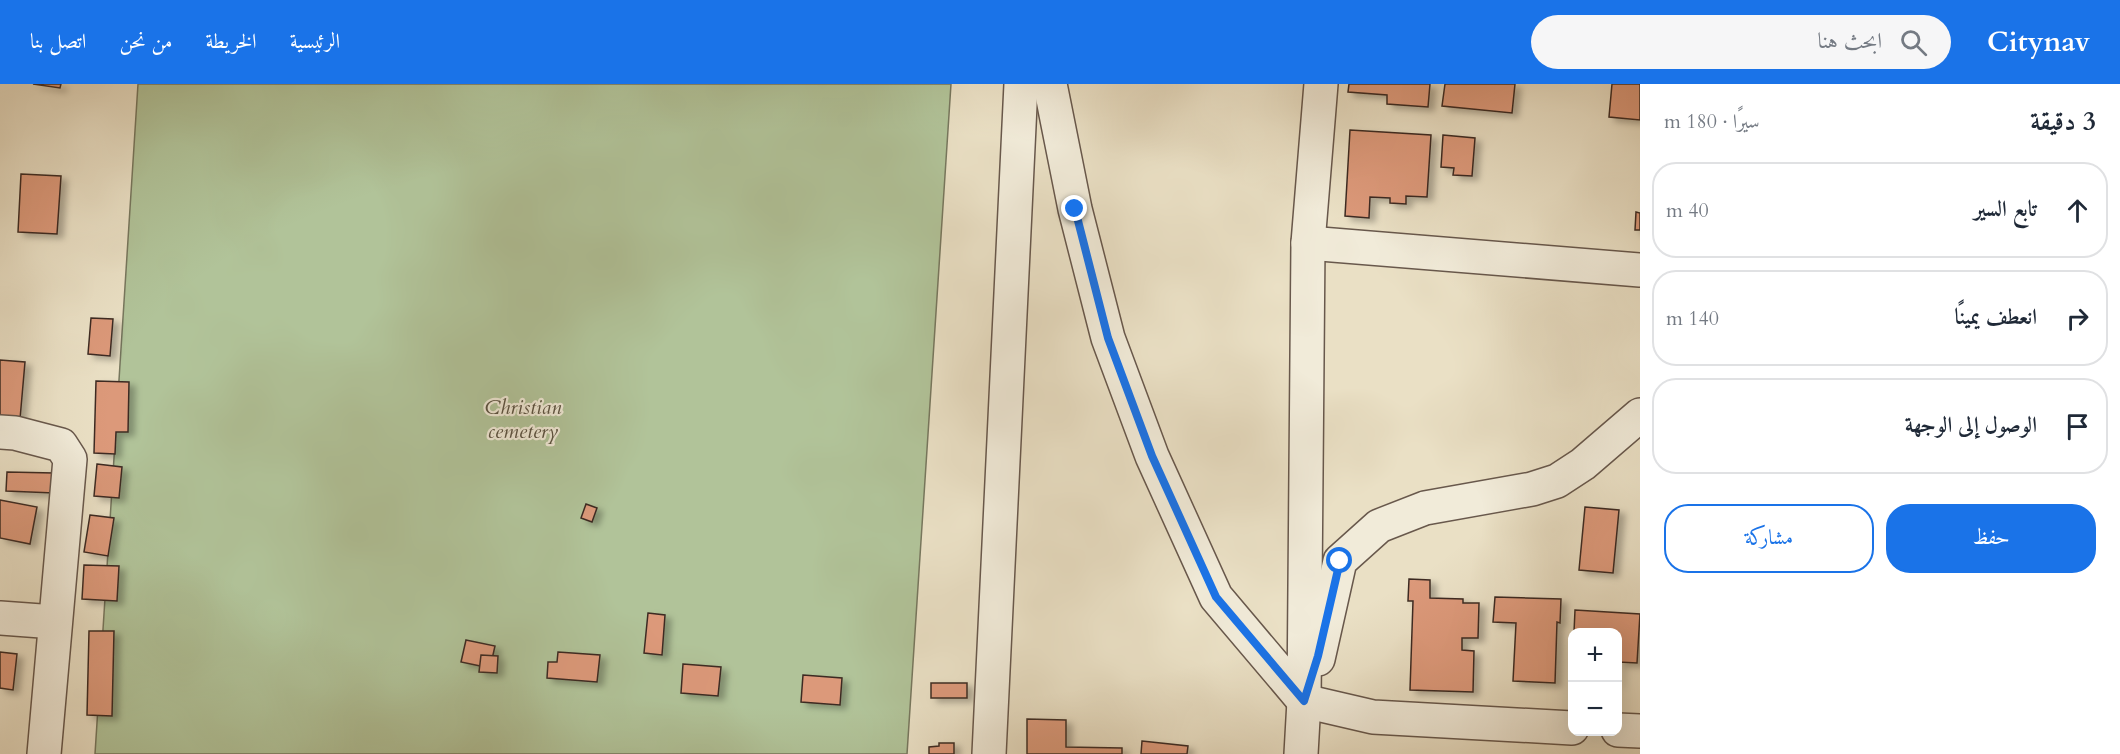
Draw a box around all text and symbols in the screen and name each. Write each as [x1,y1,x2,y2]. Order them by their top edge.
search box [1531,15,1951,69]
text: Citynav [1987,23,2090,61]
text: ابحث هنا [1818,26,1882,56]
icon: search [1897,26,1930,59]
text: اتصل بنا [30,27,86,56]
text: من نحن [119,27,173,56]
text: الخريطة [206,27,257,56]
text: الرئيسية [290,27,340,56]
text: 3 دقيقة [2030,104,2096,139]
text: سيرًا · 180 m [1664,108,1760,135]
text: تابع السير [1974,194,2037,224]
icon: ahead [2061,194,2094,227]
route end [1061,195,1087,221]
text: 40 m [1666,197,1709,224]
text: انعطف يمينًا [1954,302,2037,332]
icon: right [2061,302,2094,335]
text: 140 m [1666,305,1719,332]
park label: Christian cemetery [485,393,562,446]
text: الوصول إلى الوجهة [1905,410,2037,440]
icon: arrive [2061,410,2094,443]
button: مشاركة [1664,504,1874,573]
button: حفظ [1886,504,2096,573]
route start [1326,547,1352,573]
map controls [1568,628,1622,736]
button: + [1568,628,1622,682]
button: − [1568,682,1622,736]

